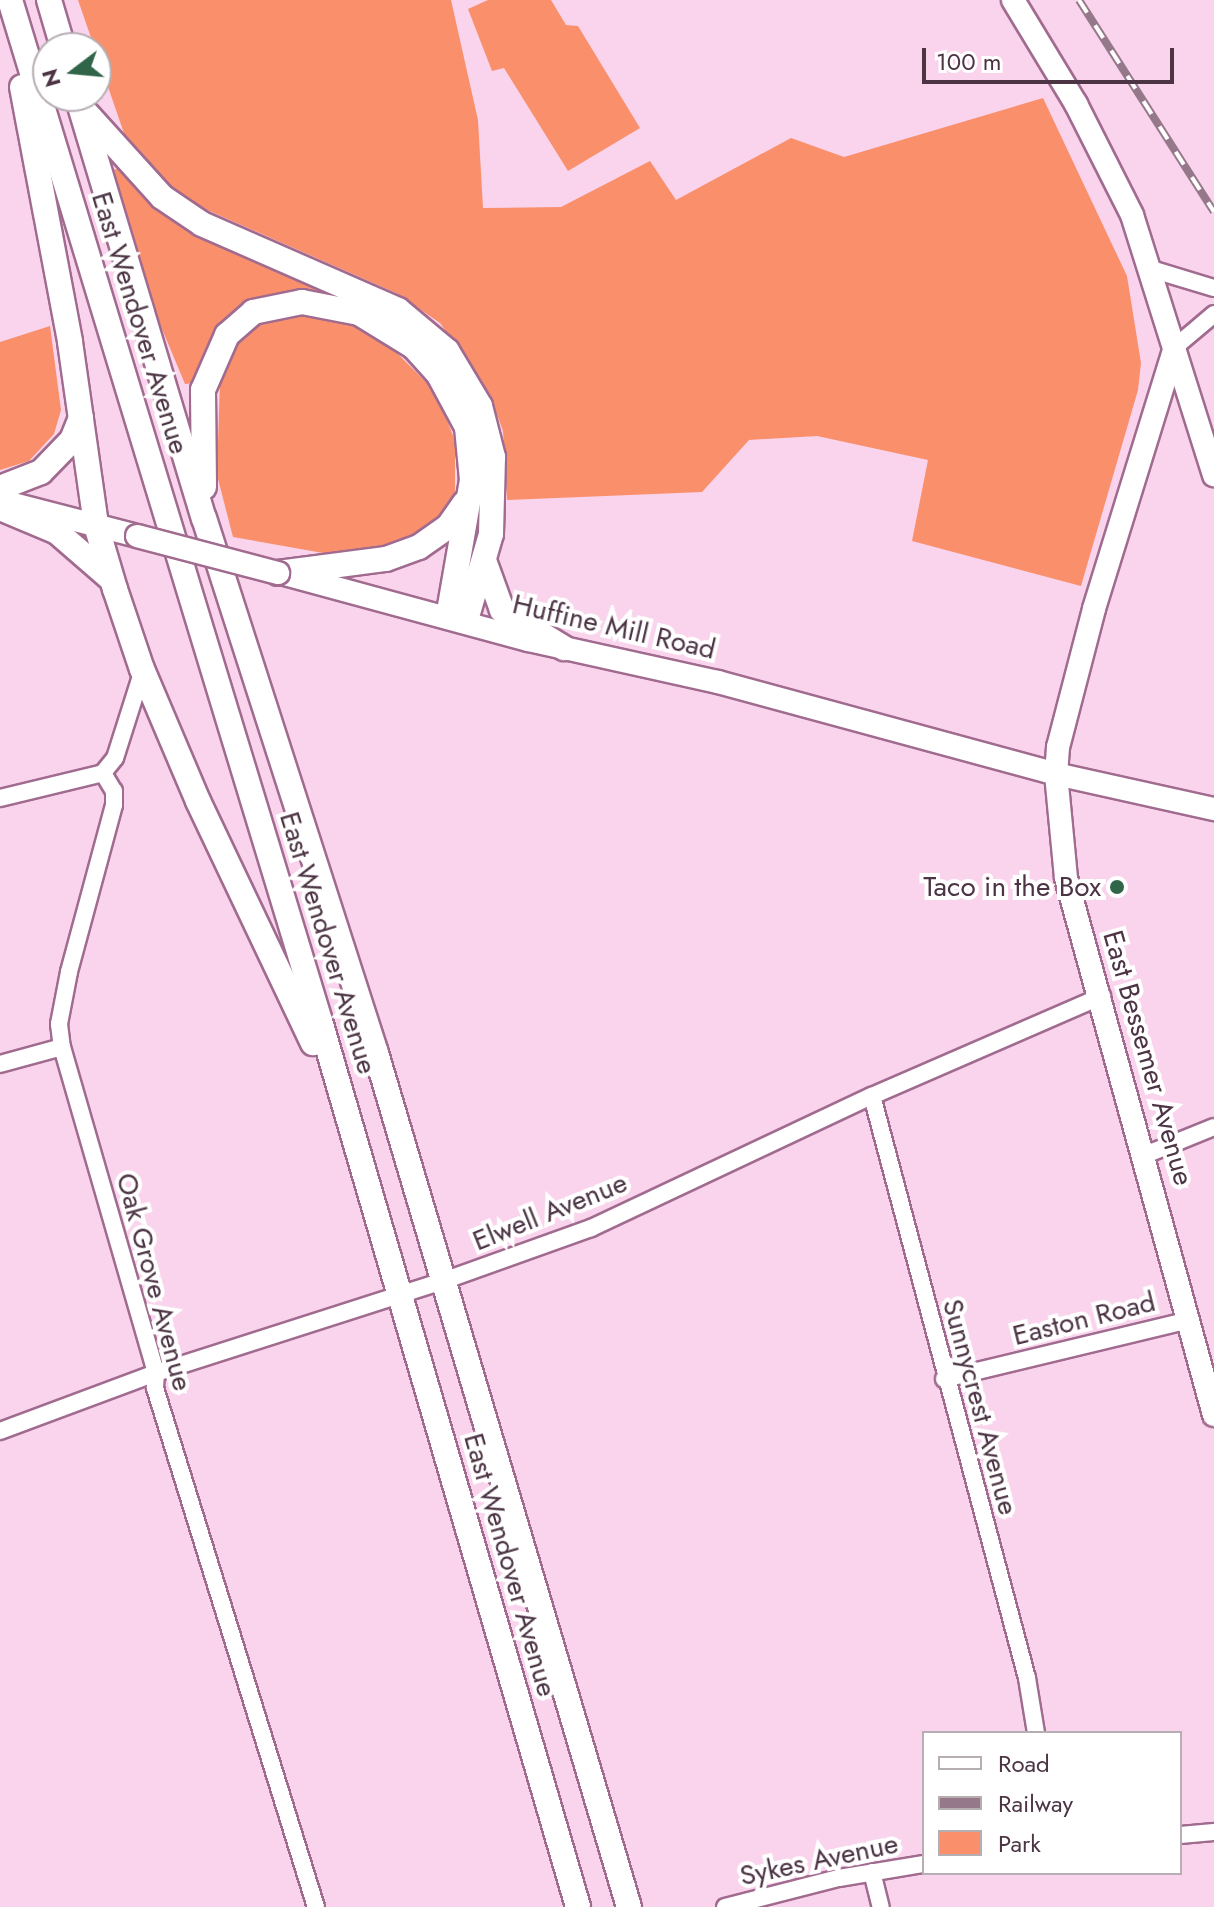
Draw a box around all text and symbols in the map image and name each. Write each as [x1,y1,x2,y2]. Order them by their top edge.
north arrow [32,32,112,112]
scale bar [926,32,1178,82]
text: 100 m [936,44,1002,79]
text: N [33,65,69,91]
street label: East Wendover Avenue [84,188,196,458]
street label: Huffine Mill Road [509,587,719,667]
street label: East Wendover Avenue [272,808,384,1078]
place label: Taco in the Box [923,870,1101,904]
marker: Taco in the Box [1108,878,1126,896]
street label: East Bessemer Avenue [1095,927,1201,1189]
street label: Elwell Avenue [468,1166,632,1258]
street label: Oak Grove Avenue [109,1169,199,1395]
street label: Easton Road [1009,1285,1159,1353]
street label: Sunnycrest Avenue [935,1296,1025,1518]
street label: East Wendover Avenue [456,1430,564,1700]
legend [922,1731,1182,1875]
text: Road [998,1746,1050,1781]
text: Railway [998,1786,1073,1821]
text: Park [998,1826,1041,1861]
street label: Sykes Avenue [737,1827,901,1893]

